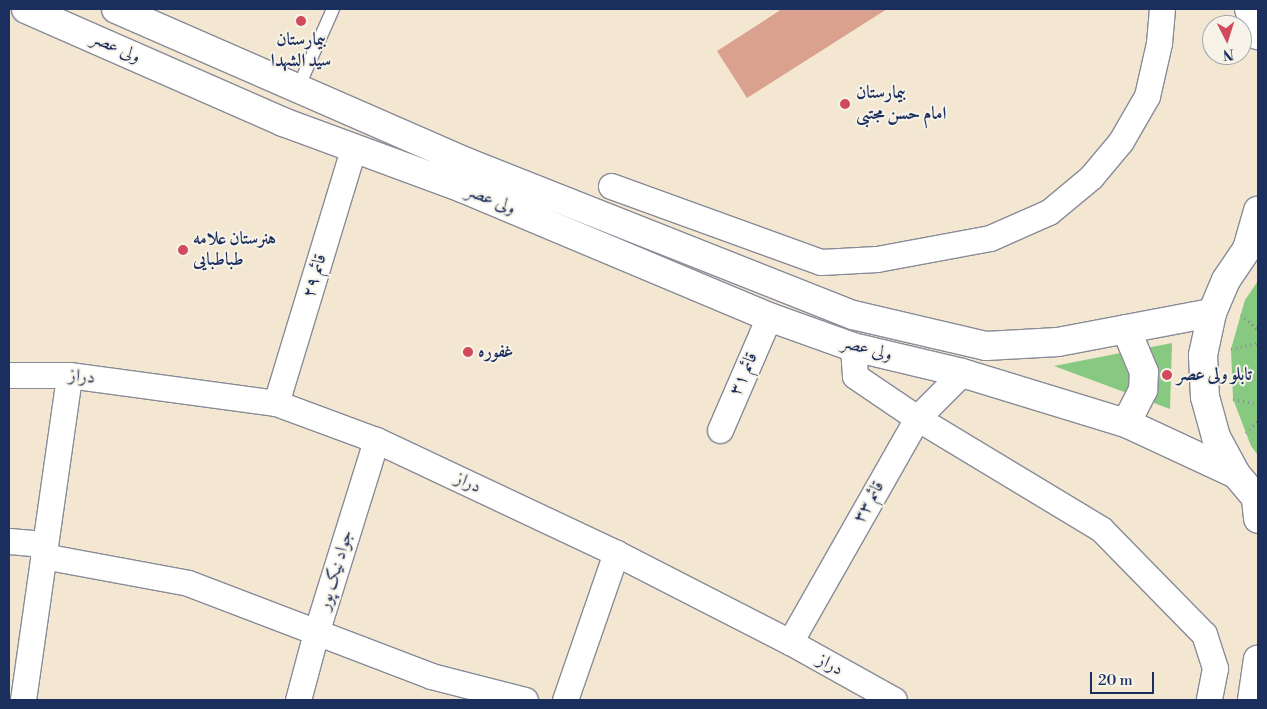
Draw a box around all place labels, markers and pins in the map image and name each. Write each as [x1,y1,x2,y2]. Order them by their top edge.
marker: بیمارستان سید الشهدا [294,14,308,28]
place label: بیمارستان سید الشهدا [271,30,331,72]
place label: بیمارستان امام حسن مجتبی [856,83,946,126]
marker: بیمارستان امام حسن مجتبی [838,97,852,111]
place label: هنرستان علامه طباطبایی [193,229,276,272]
marker: هنرستان علامه طباطبایی [177,244,189,256]
place label: غفوره [478,341,513,363]
marker: غفوره [462,346,474,358]
place label: تابلو ولی عصر [1177,364,1252,386]
marker: تابلو ولی عصر [1161,369,1173,381]

